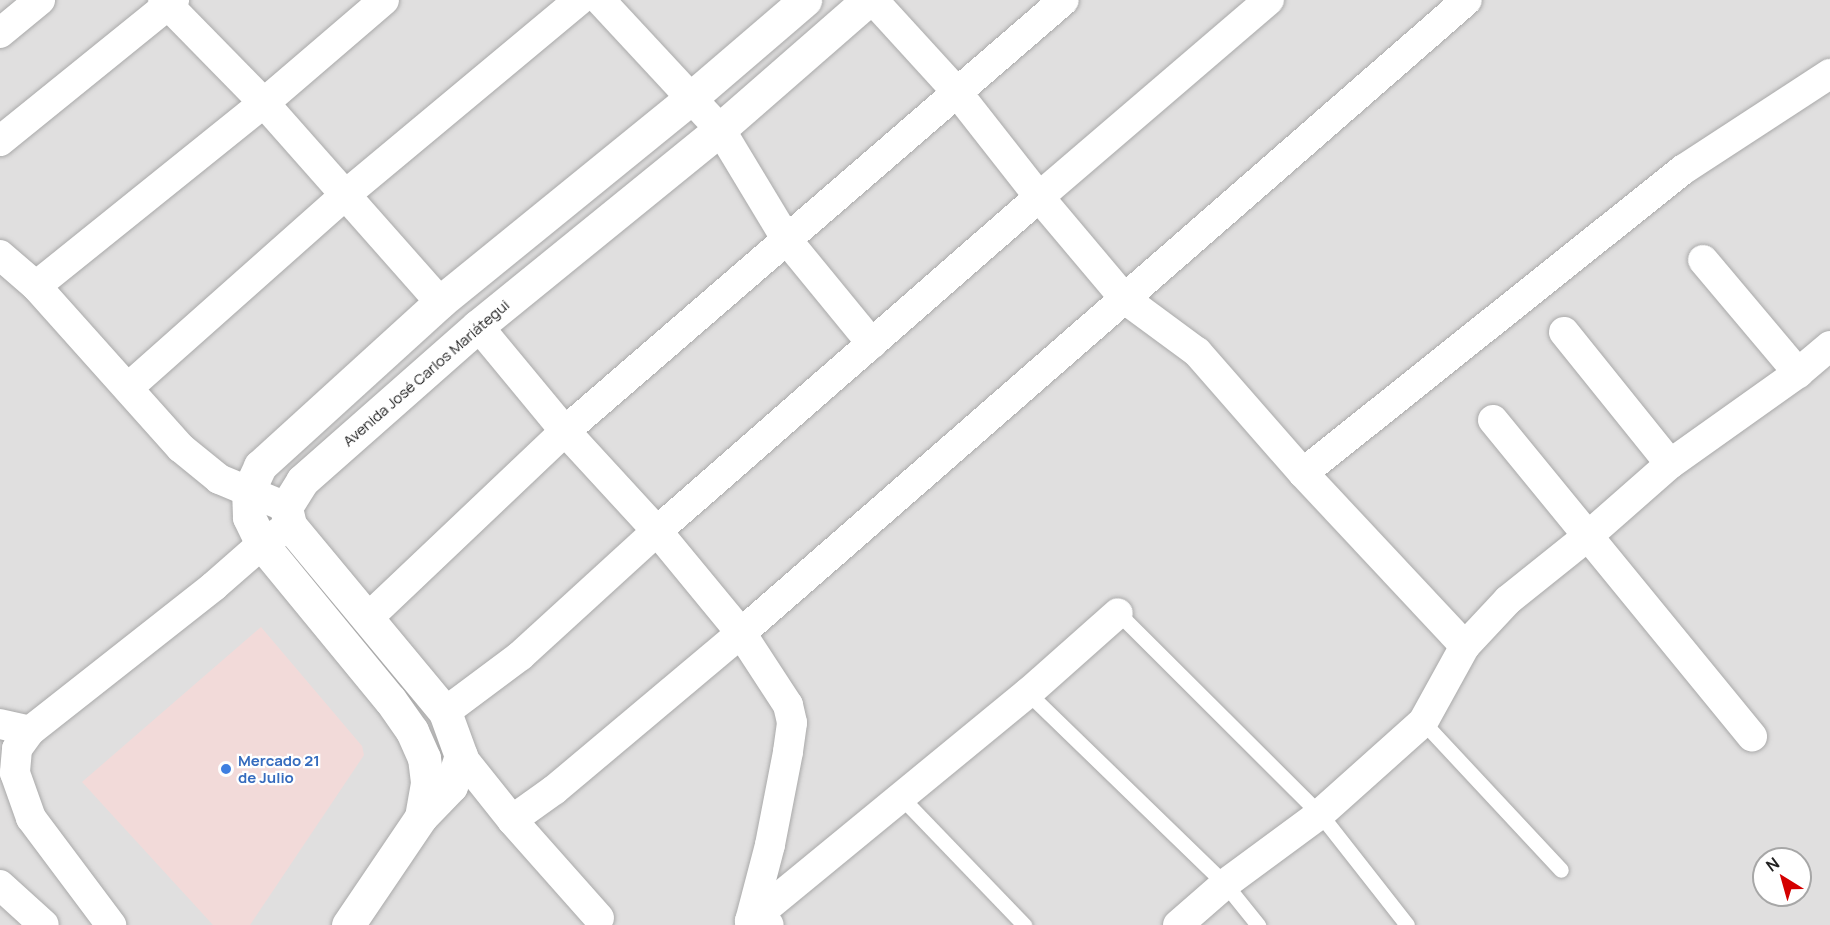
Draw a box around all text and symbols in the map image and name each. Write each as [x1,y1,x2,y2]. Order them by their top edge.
street label: Avenida José Carlos Mariátegui [339,296,513,450]
place label: Mercado 21 de Julio [238,751,320,786]
marker: Mercado 21 de Julio [219,762,233,776]
north arrow [1752,847,1812,907]
text: N [1761,852,1784,876]

